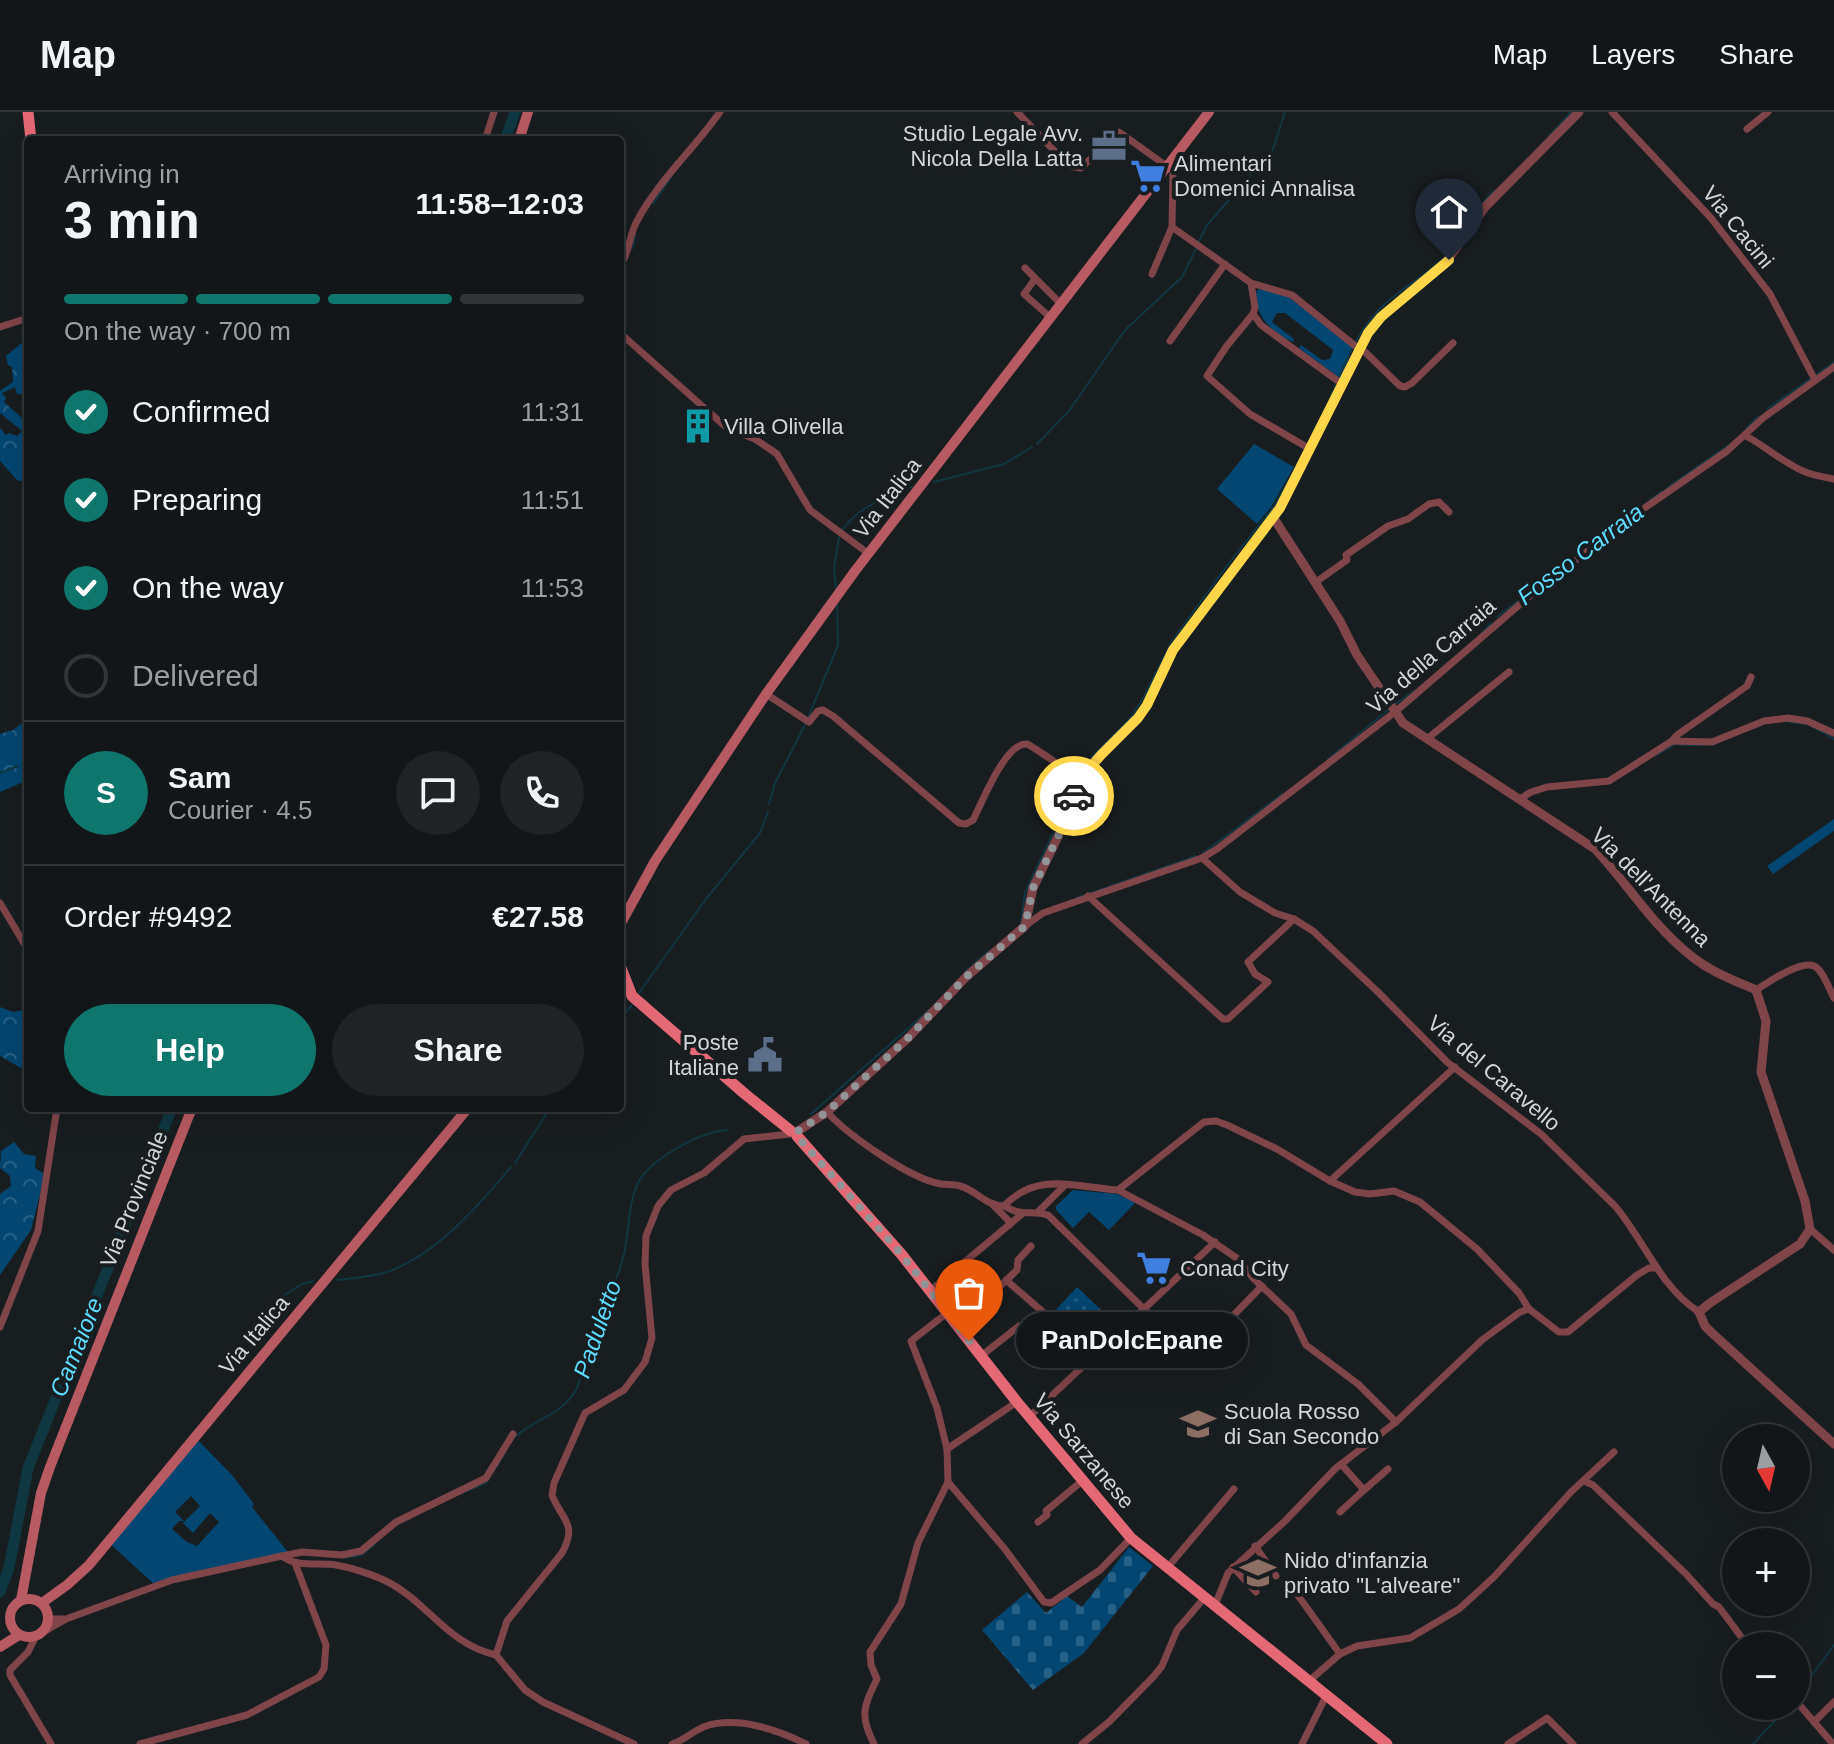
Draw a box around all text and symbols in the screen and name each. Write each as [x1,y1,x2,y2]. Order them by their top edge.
text: Map [40,34,116,76]
text: Map [1493,39,1547,70]
text: Layers [1591,39,1675,70]
text: Share [1719,39,1794,70]
place label: Studio Legale Avv. Nicola Della Latta [903,121,1084,171]
office icon: Studio Legale Avv. Nicola Della Latta [1090,127,1128,165]
place label: Alimentari Domenici Annalisa [1174,151,1356,201]
supermarket icon: Alimentari Domenici Annalisa [1129,157,1167,195]
text: Arriving in [64,159,180,189]
pin [1415,178,1483,260]
street label: Via Cacini [1697,181,1779,273]
text: 11:58–12:03 [416,187,584,220]
icon: home [1427,190,1471,234]
text: 3 min [64,191,200,249]
text: On the way · 700 m [64,316,291,346]
icon: check [64,390,108,434]
text: Confirmed [132,395,270,428]
text: 11:31 [521,397,584,427]
building icon: Villa Olivella [679,407,717,445]
place label: Villa Olivella [724,414,844,439]
street label: Via Italica [848,452,927,543]
icon: check [64,478,108,522]
text: Preparing [132,483,262,516]
text: 11:51 [521,485,584,515]
water label: Fosso Carraia [1512,498,1648,610]
icon: check [64,566,108,610]
text: On the way [132,571,284,604]
text: 11:53 [521,573,584,603]
street label: Via della Carraia [1362,593,1501,719]
text: Delivered [132,659,259,692]
button: chat [396,751,480,835]
button: phone [500,751,584,835]
courier [1034,756,1114,836]
text: Sam [168,761,231,794]
icon: car [1052,774,1096,818]
text: S [96,776,116,809]
text: Courier · 4.5 [168,795,313,825]
street label: Via dell'Antenna [1586,822,1716,952]
text: Order #9492 [64,900,232,933]
text: €27.58 [492,900,584,933]
button: Help [64,1004,316,1096]
button: Share [332,1004,584,1096]
street label: Via del Caravello [1422,1010,1566,1136]
place label: Poste Italiane [668,1030,739,1080]
public building icon: Poste Italiane [746,1036,784,1074]
street label: Via Provinciale [95,1127,173,1271]
supermarket icon: Conad City [1135,1249,1173,1287]
place label: Conad City [1180,1256,1289,1281]
pin [935,1259,1003,1341]
icon: bag [947,1271,991,1315]
water label: Paduletto [568,1277,626,1381]
street label: Via Italica [214,1290,295,1379]
water label: Camaiore [44,1294,108,1400]
callout: PanDolcEpane [1017,1313,1249,1369]
text: PanDolcEpane [1041,1325,1223,1355]
street label: Via Sarzanese [1029,1388,1139,1514]
place label: Scuola Rosso di San Secondo [1224,1399,1379,1449]
school or university icon: Scuola Rosso di San Secondo [1179,1405,1217,1443]
north arrow [1722,1424,1810,1512]
map controls [1722,1424,1810,1720]
button: + [1722,1528,1810,1616]
place label: Nido d'infanzia privato "L'alveare" [1284,1548,1460,1598]
school or university icon: Nido d'infanzia privato "L'alveare" [1239,1554,1277,1592]
button: − [1722,1632,1810,1720]

